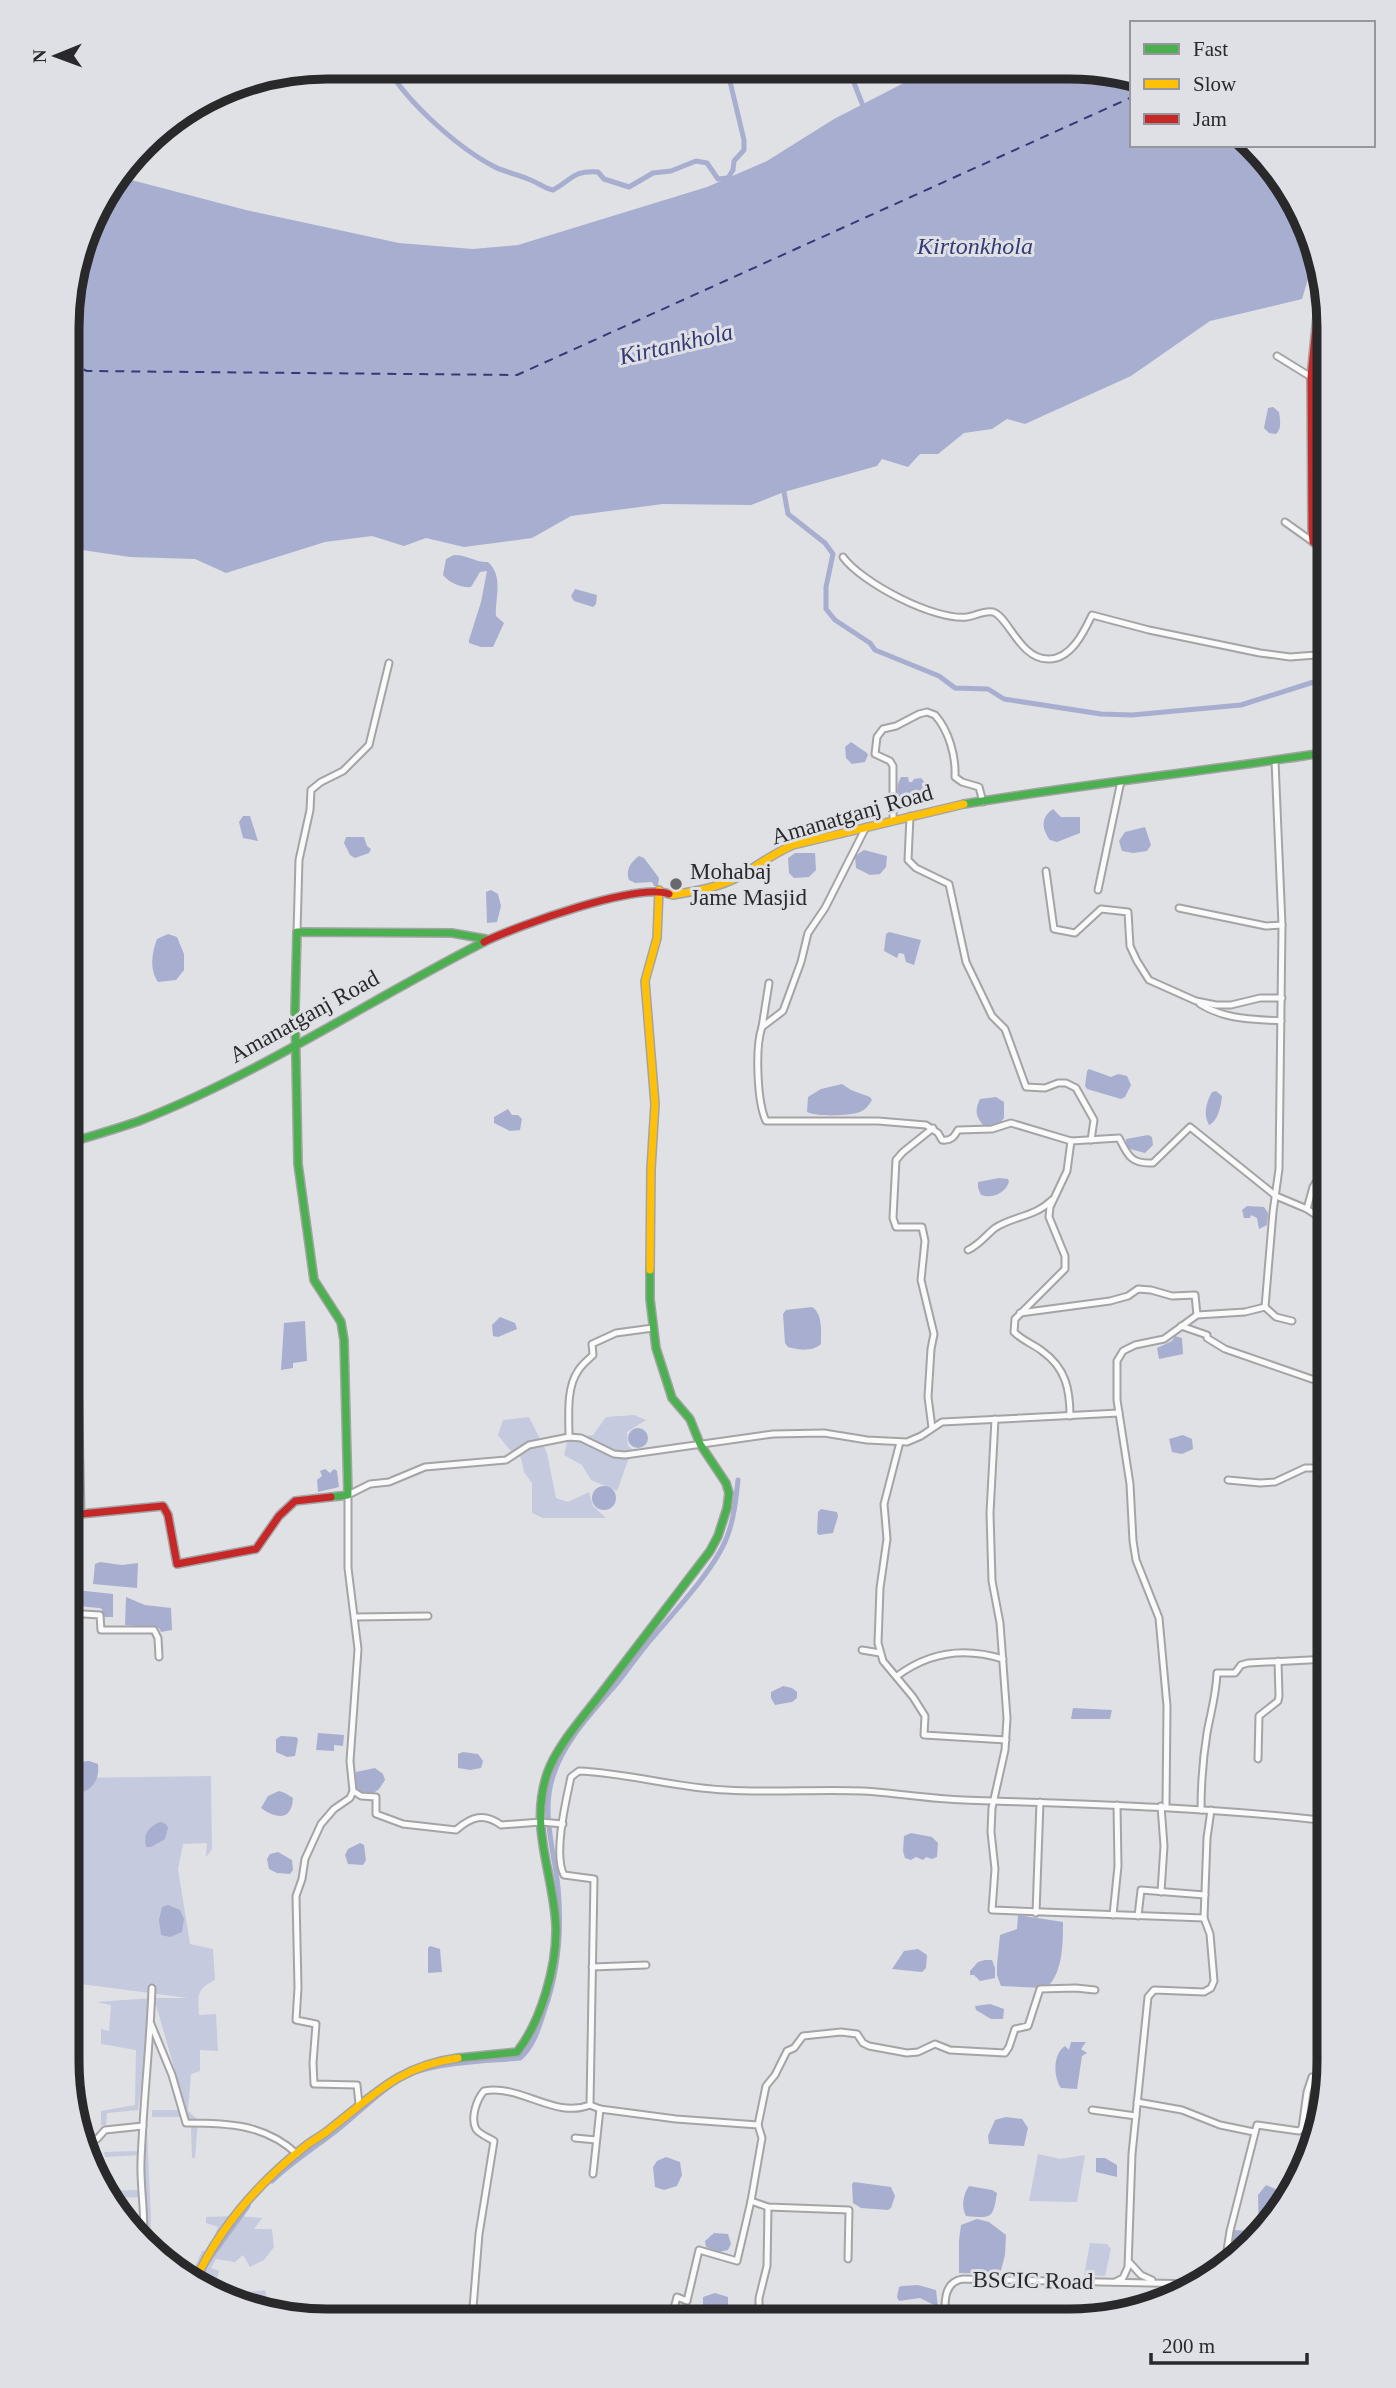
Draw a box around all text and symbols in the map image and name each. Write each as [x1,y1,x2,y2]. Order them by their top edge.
north arrow [21,21,91,91]
legend [1130,21,1375,147]
text: Fast [1193,37,1228,61]
text: N [29,49,50,63]
text: Slow [1193,72,1237,96]
text: Jam [1193,107,1227,131]
water label: Kirtonkhola [916,233,1033,259]
water label: Kirtankhola [616,318,735,370]
street label: Amanatganj Road [769,779,936,849]
place label: Mohabaj Jame Masjid [690,859,807,910]
marker: Mohabaj Jame Masjid [668,876,684,892]
street label: Amanatganj Road [225,965,384,1068]
street label: BSCIC Road [972,2267,1094,2294]
scale bar [1151,2322,1307,2366]
text: 200 m [1162,2334,1215,2358]

